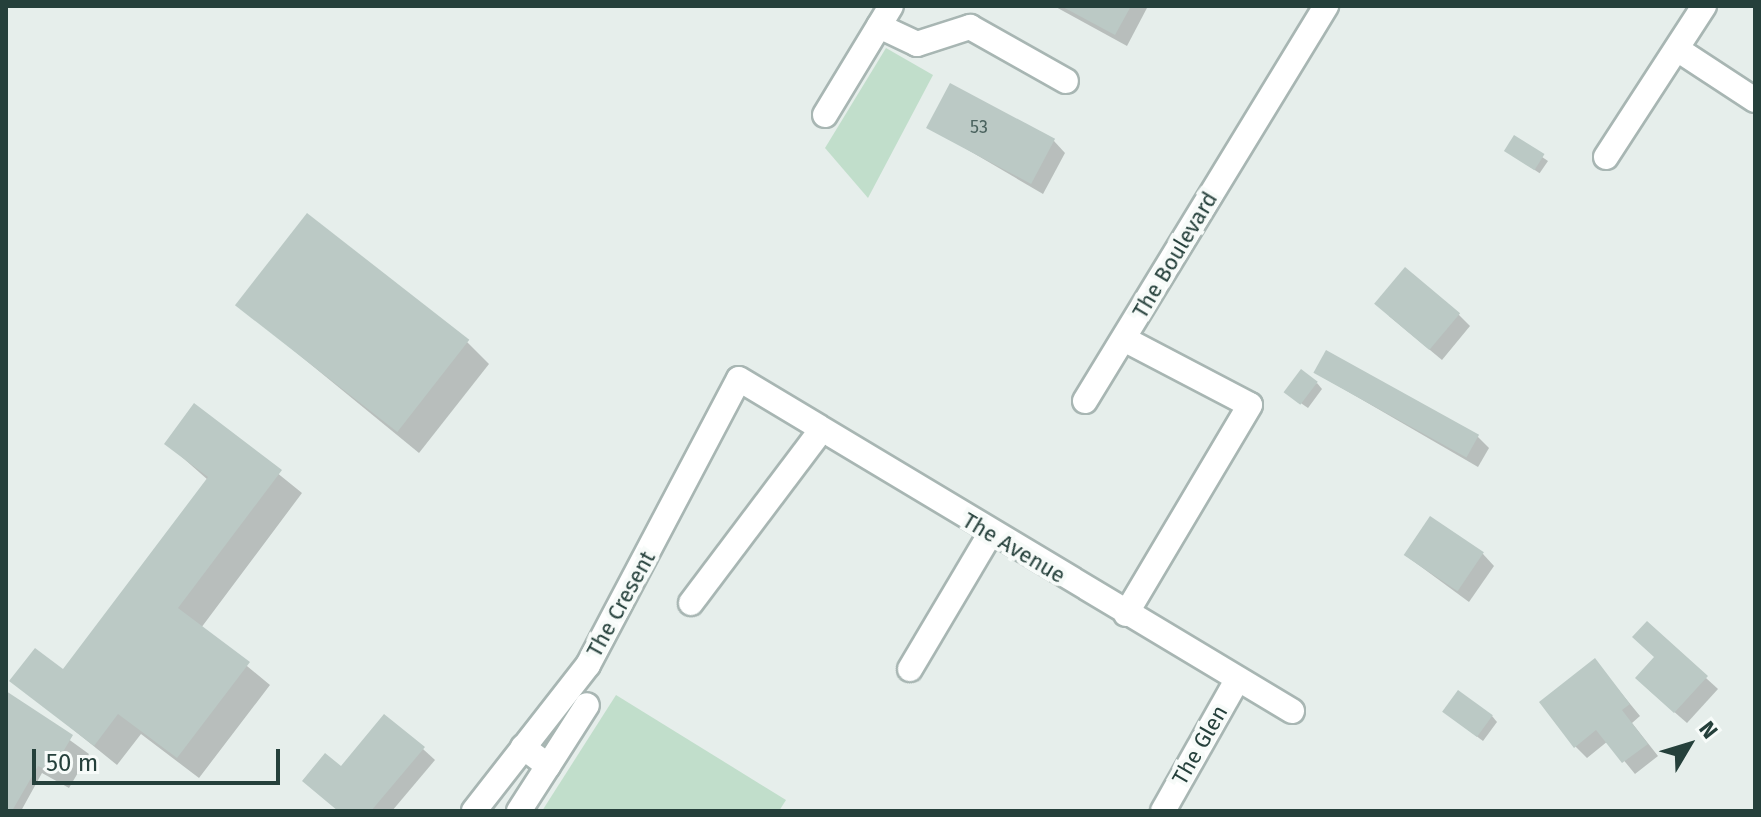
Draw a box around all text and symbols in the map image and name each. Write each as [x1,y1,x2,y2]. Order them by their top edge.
house number: 53 [970,116,988,138]
street label: The Boulevard [1127,187,1223,323]
street label: The Avenue [958,507,1070,589]
street label: The Cresent [581,546,661,662]
street label: The Glen [1167,701,1233,789]
north arrow [1649,705,1729,785]
text: N [1693,716,1723,744]
scale bar [36,733,284,783]
text: 50 m [46,749,98,777]

